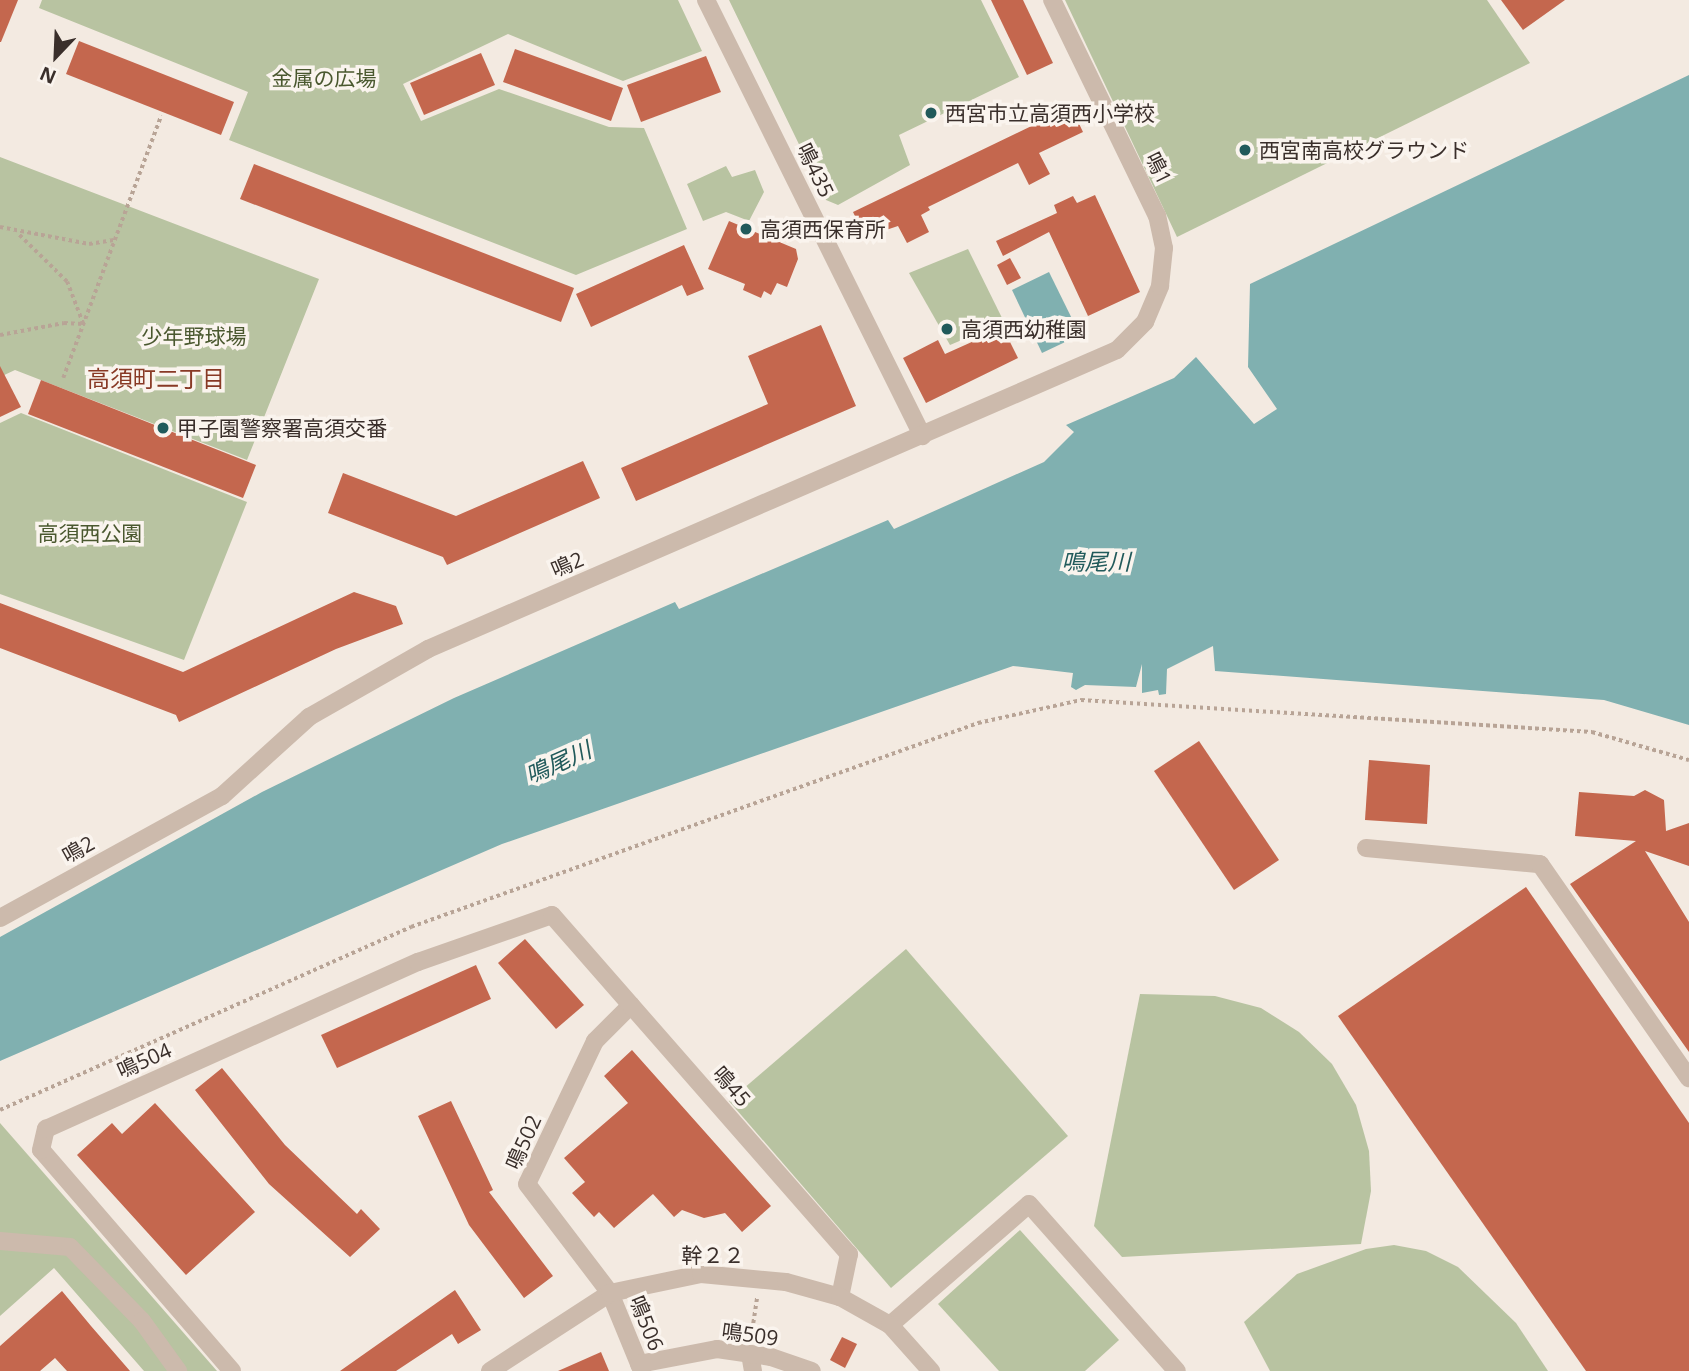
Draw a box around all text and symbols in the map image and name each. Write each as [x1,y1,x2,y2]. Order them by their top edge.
north arrow [21,21,91,91]
text: N [36,60,60,90]
park label: 金属の広場 [272,65,376,91]
place label: 西宮市立高須西小学校 [945,100,1155,126]
marker: 西宮市立高須西小学校 [923,105,939,121]
place label: 西宮南高校グラウンド [1259,137,1469,163]
street label: 鳴435 [792,139,840,201]
marker: 西宮南高校グラウンド [1237,142,1253,158]
street label: 鳴1 [1140,148,1178,188]
place label: 高須西保育所 [760,216,886,242]
marker: 高須西保育所 [738,221,754,237]
place label: 高須西幼稚園 [961,316,1087,342]
marker: 高須西幼稚園 [939,321,955,337]
park label: 少年野球場 [142,323,246,349]
district label: 高須町二丁目 [87,364,225,392]
place label: 甲子園警察署高須交番 [177,415,387,441]
marker: 甲子園警察署高須交番 [155,420,171,436]
park label: 高須西公園 [38,520,142,546]
street label: 鳴2 [547,546,587,582]
water label: 鳴尾川 [1062,547,1130,575]
water label: 鳴尾川 [521,735,595,789]
street label: 鳴2 [57,830,99,868]
street label: 鳴504 [113,1037,175,1083]
street label: 鳴45 [708,1061,756,1111]
street label: 鳴502 [500,1111,546,1173]
street label: 幹２２ [682,1242,744,1268]
street label: 鳴506 [625,1292,669,1354]
street label: 鳴509 [720,1318,780,1350]

